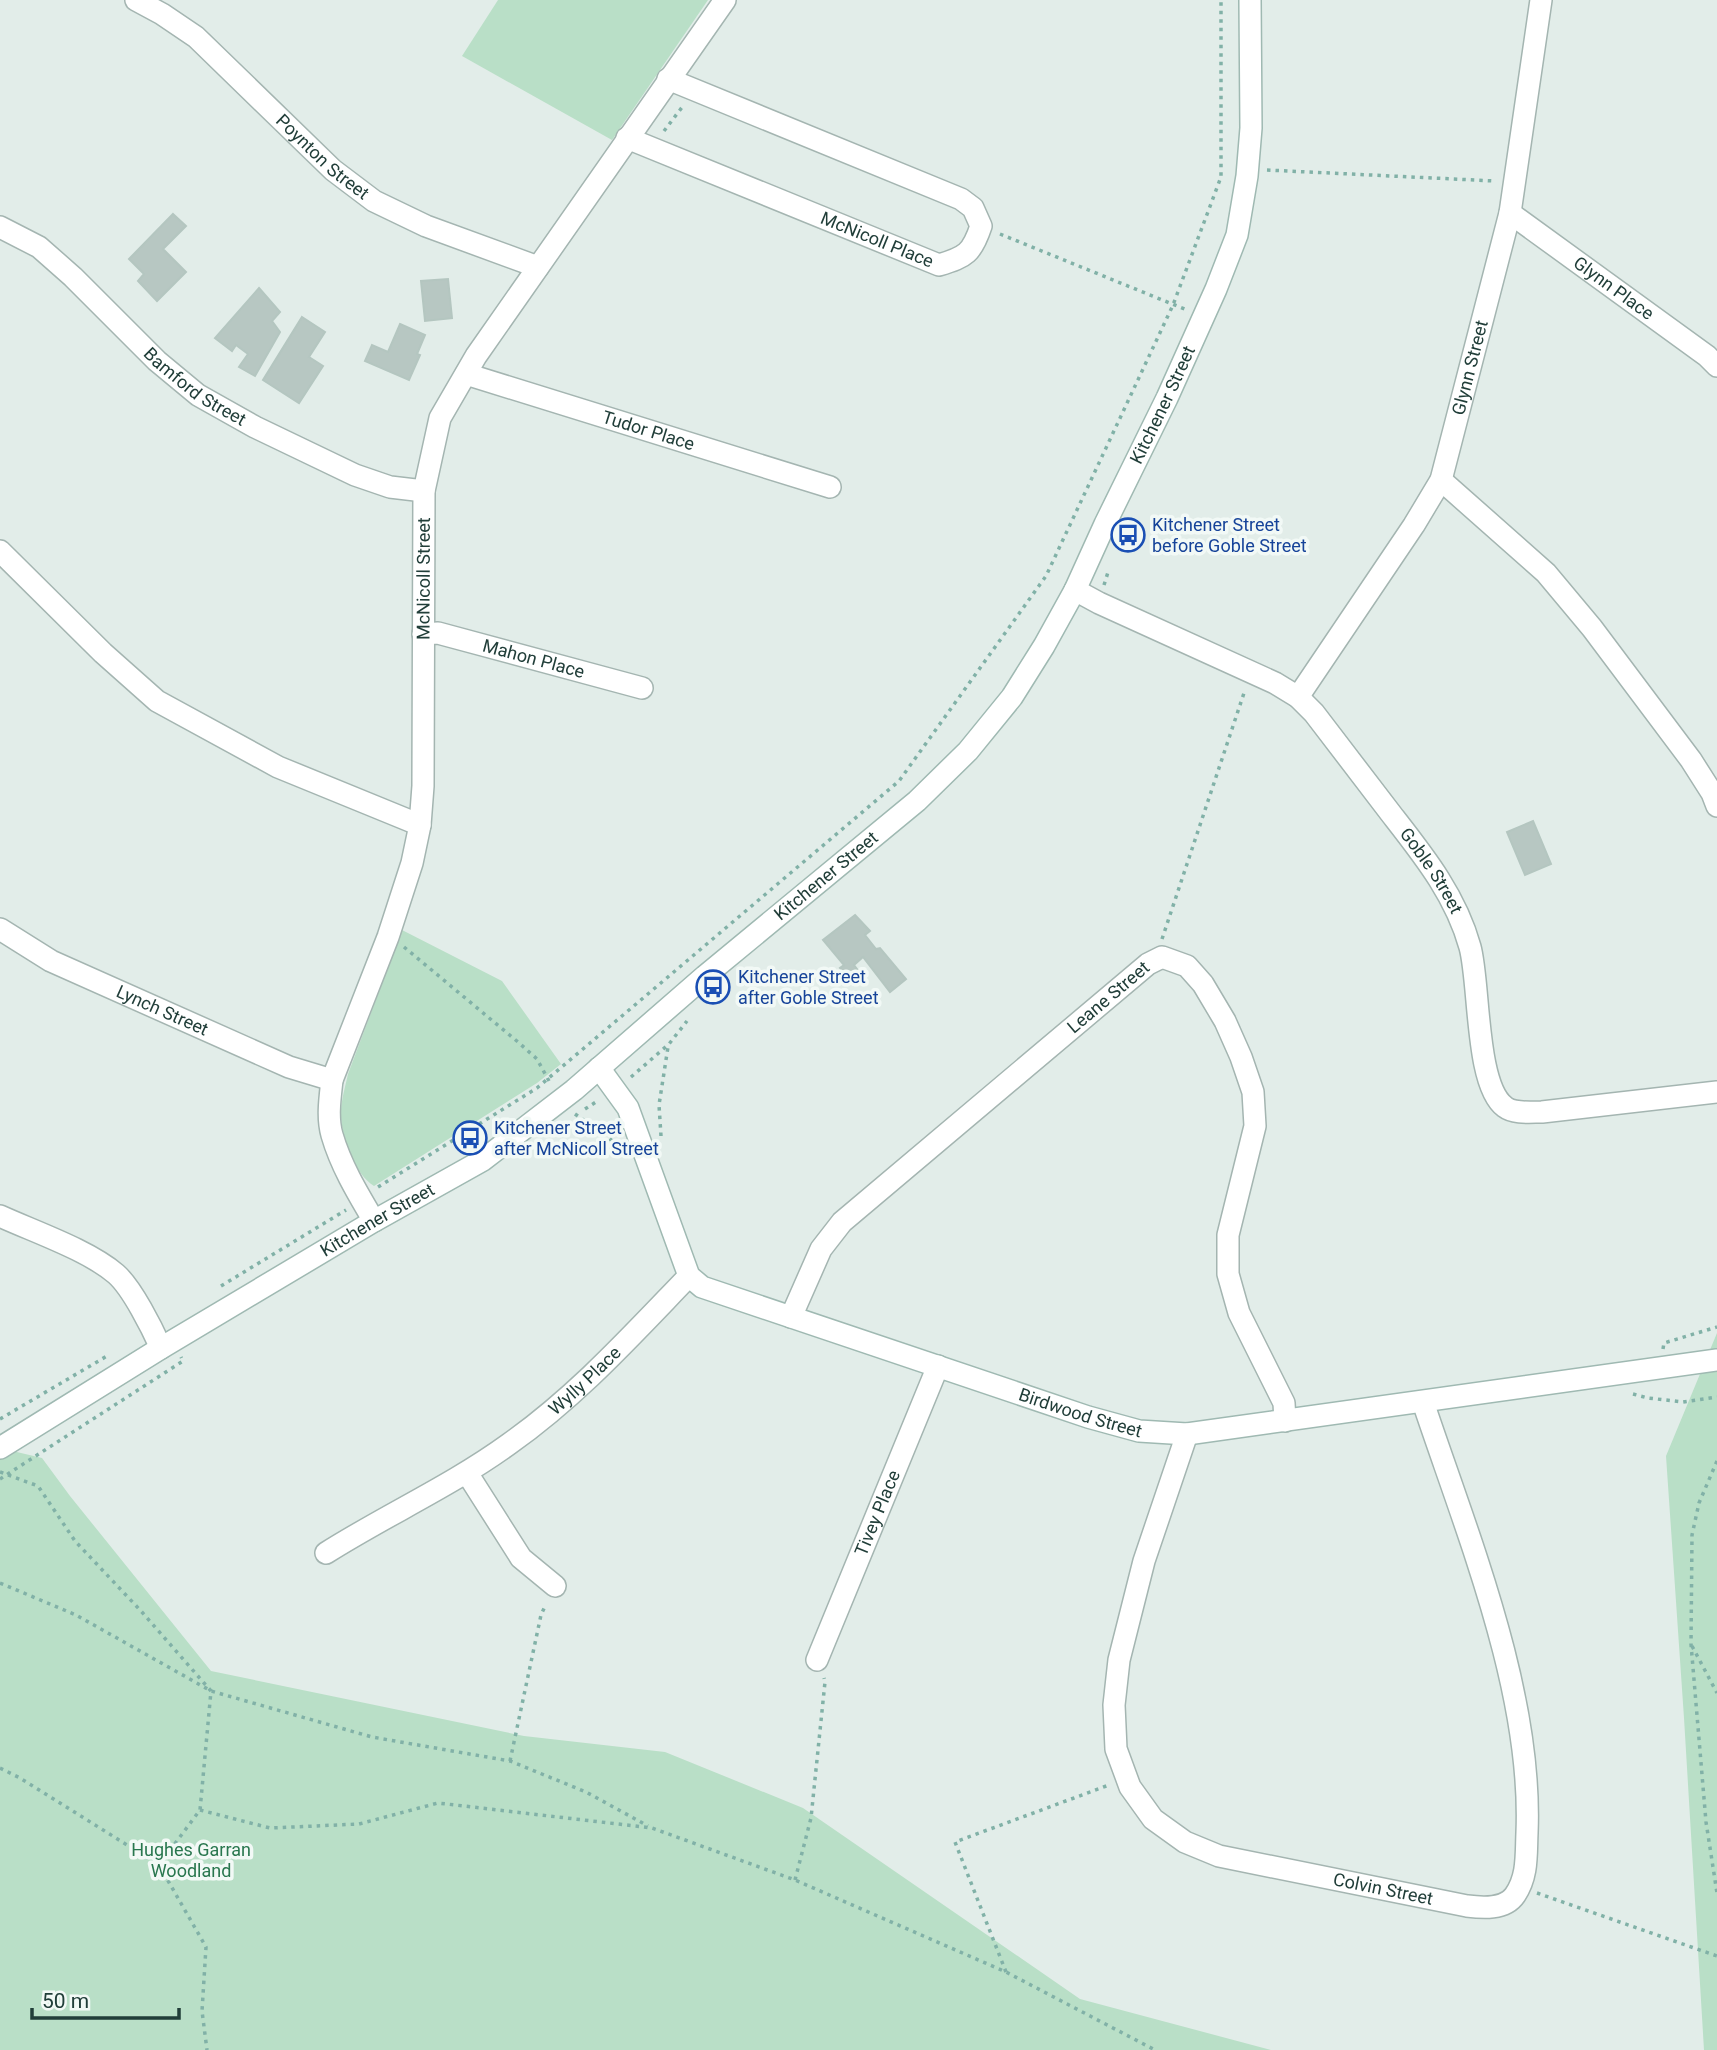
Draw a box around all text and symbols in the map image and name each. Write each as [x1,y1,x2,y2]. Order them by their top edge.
street label: Poynton Street [272,110,374,204]
street label: McNicoll Place [818,207,937,272]
street label: Glynn Place [1570,252,1658,324]
street label: Glynn Street [1447,318,1492,417]
street label: Kitchener Street [1125,342,1199,467]
street label: Bamford Street [140,343,250,430]
street label: Tudor Place [600,406,697,454]
place label: Kitchener Street before Goble Street [1152,514,1307,556]
bus stop icon: Kitchener Street before Goble Street [1109,516,1147,554]
street label: McNicoll Street [412,517,434,640]
street label: Mahon Place [480,635,587,682]
street label: Goble Street [1396,823,1467,917]
street label: Kitchener Street [770,827,882,924]
street label: Leane Street [1063,957,1153,1037]
place label: Kitchener Street after Goble Street [738,966,879,1008]
bus stop icon: Kitchener Street after Goble Street [694,968,732,1006]
street label: Lynch Street [113,981,212,1040]
place label: Kitchener Street after McNicoll Street [494,1117,659,1159]
bus stop icon: Kitchener Street after McNicoll Street [451,1119,489,1157]
street label: Kitchener Street [316,1178,438,1261]
street label: Wylly Place [544,1342,625,1419]
street label: Birdwood Street [1016,1383,1145,1441]
street label: Tivey Place [850,1467,904,1559]
park label: Hughes Garran Woodland [131,1839,251,1881]
street label: Colvin Street [1331,1868,1435,1909]
scale bar [32,1976,178,2020]
text: 50 m [42,1989,89,2013]

